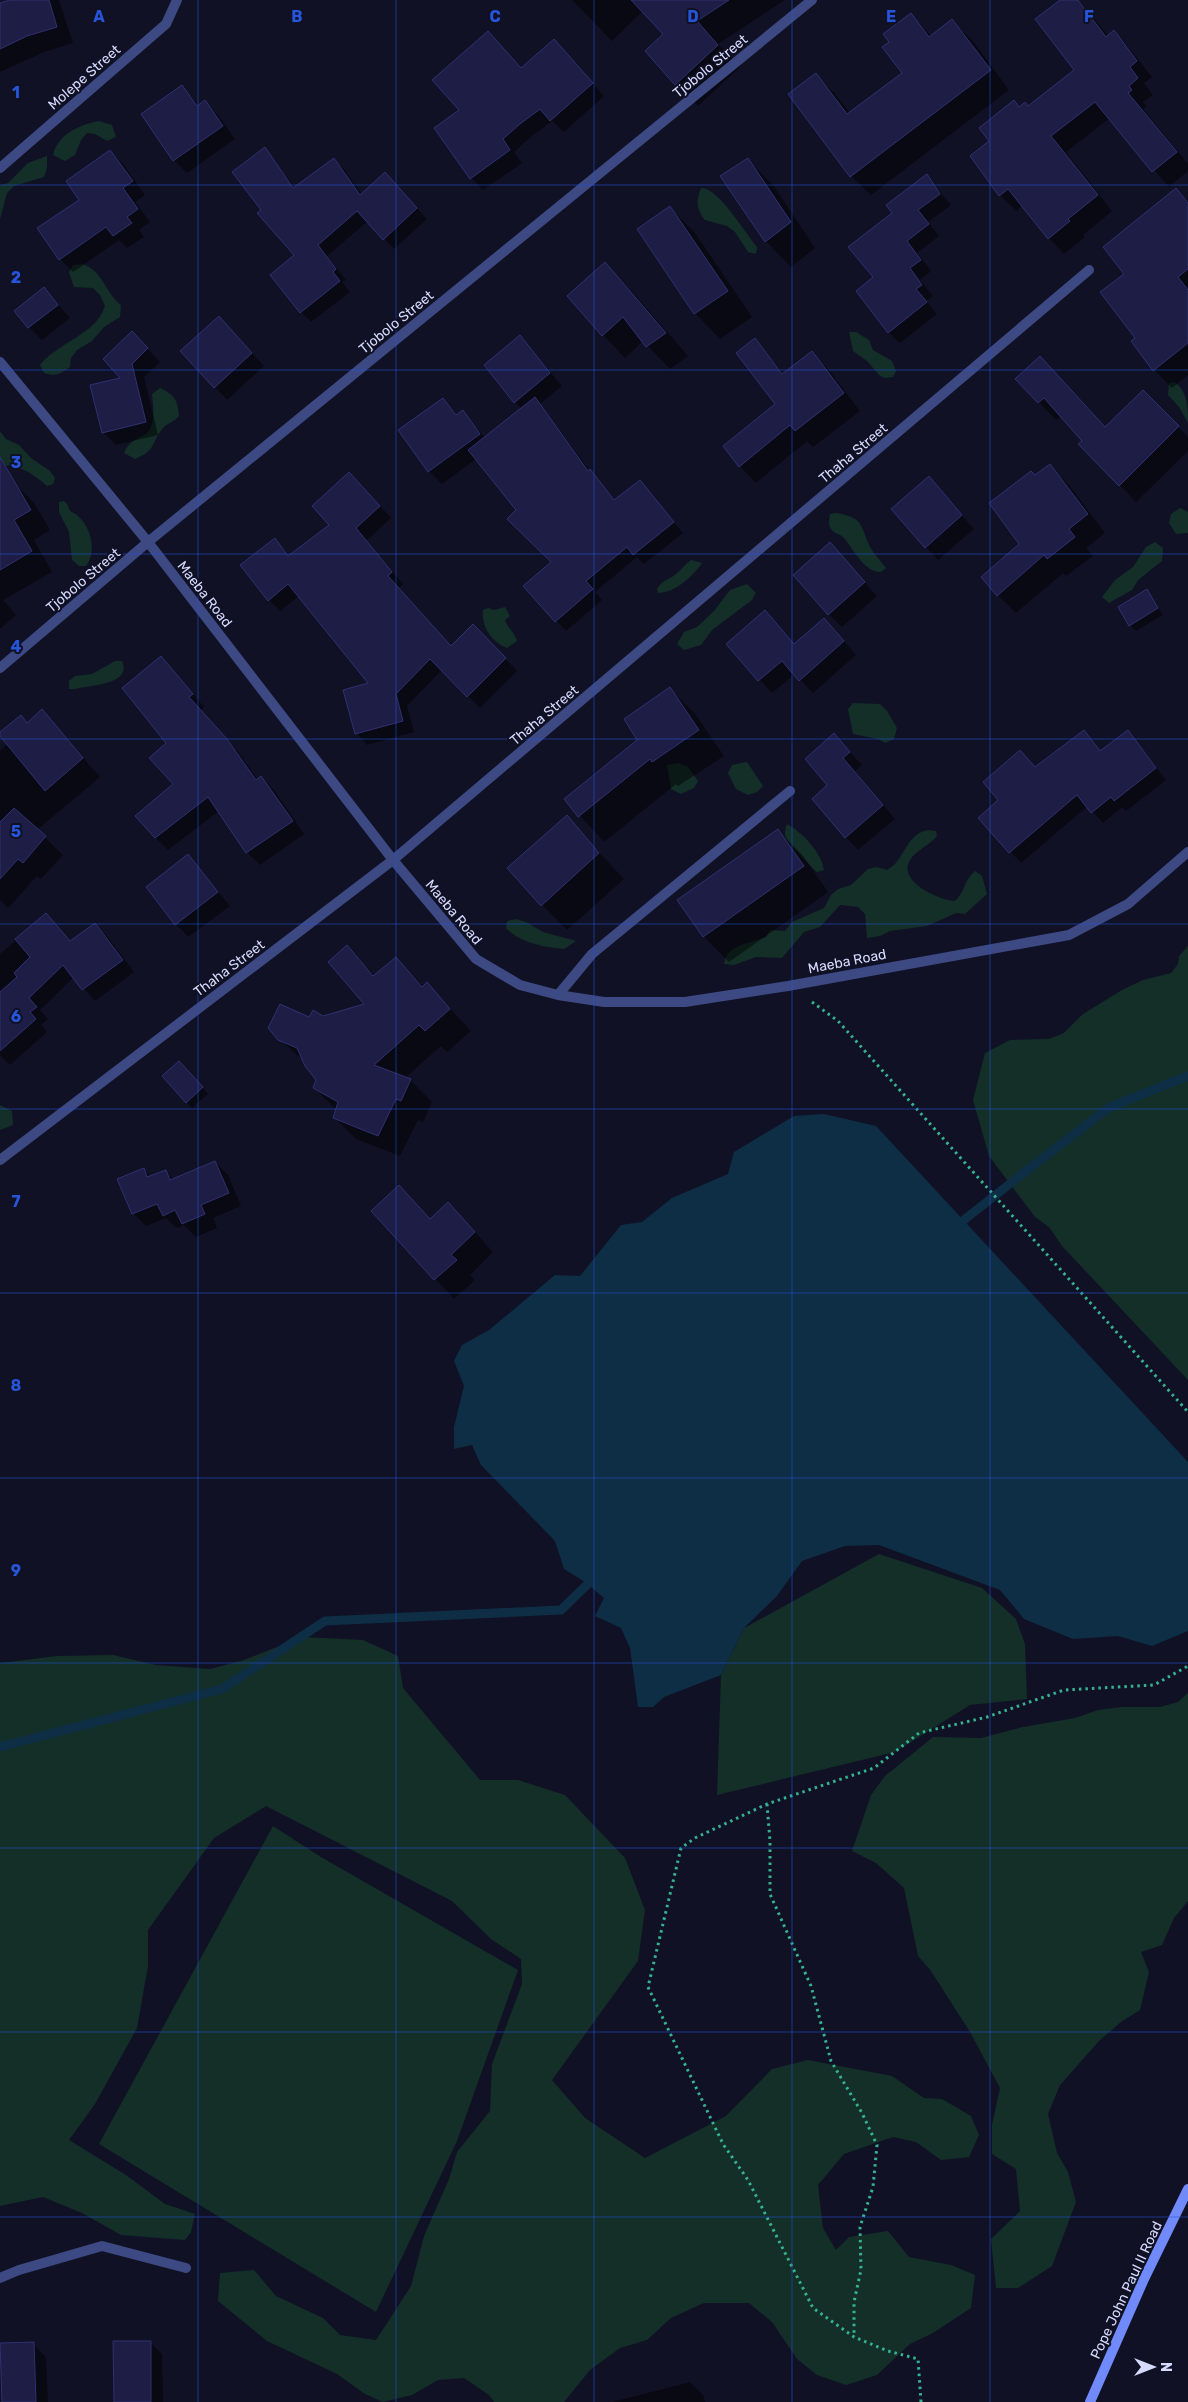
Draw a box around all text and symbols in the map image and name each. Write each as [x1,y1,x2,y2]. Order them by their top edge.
text: A [93,7,105,26]
text: B [291,7,303,26]
text: C [489,7,501,26]
text: D [687,7,699,26]
text: E [886,7,896,26]
text: F [1084,7,1094,26]
street label: Tjobolo Street [669,31,752,102]
street label: Molepe Street [45,41,124,113]
text: 1 [12,83,20,102]
text: 2 [11,268,21,287]
street label: Tjobolo Street [355,287,438,358]
street label: Thaha Street [816,419,891,487]
text: 3 [11,453,21,472]
street label: Tjobolo Street [43,544,124,616]
street label: Maeba Road [173,558,236,631]
text: 4 [11,637,22,656]
street label: Thaha Street [507,681,582,749]
text: 5 [11,822,21,841]
street label: Maeba Road [422,876,486,948]
street label: Thaha Street [191,936,268,1001]
street label: Maeba Road [807,946,888,977]
text: 6 [11,1007,21,1026]
text: 7 [11,1192,21,1211]
text: 8 [11,1376,22,1395]
text: 9 [11,1561,21,1580]
street label: Pope John Paul II Road [1087,2219,1166,2362]
north arrow [1128,2342,1178,2392]
text: N [1157,2362,1174,2372]

